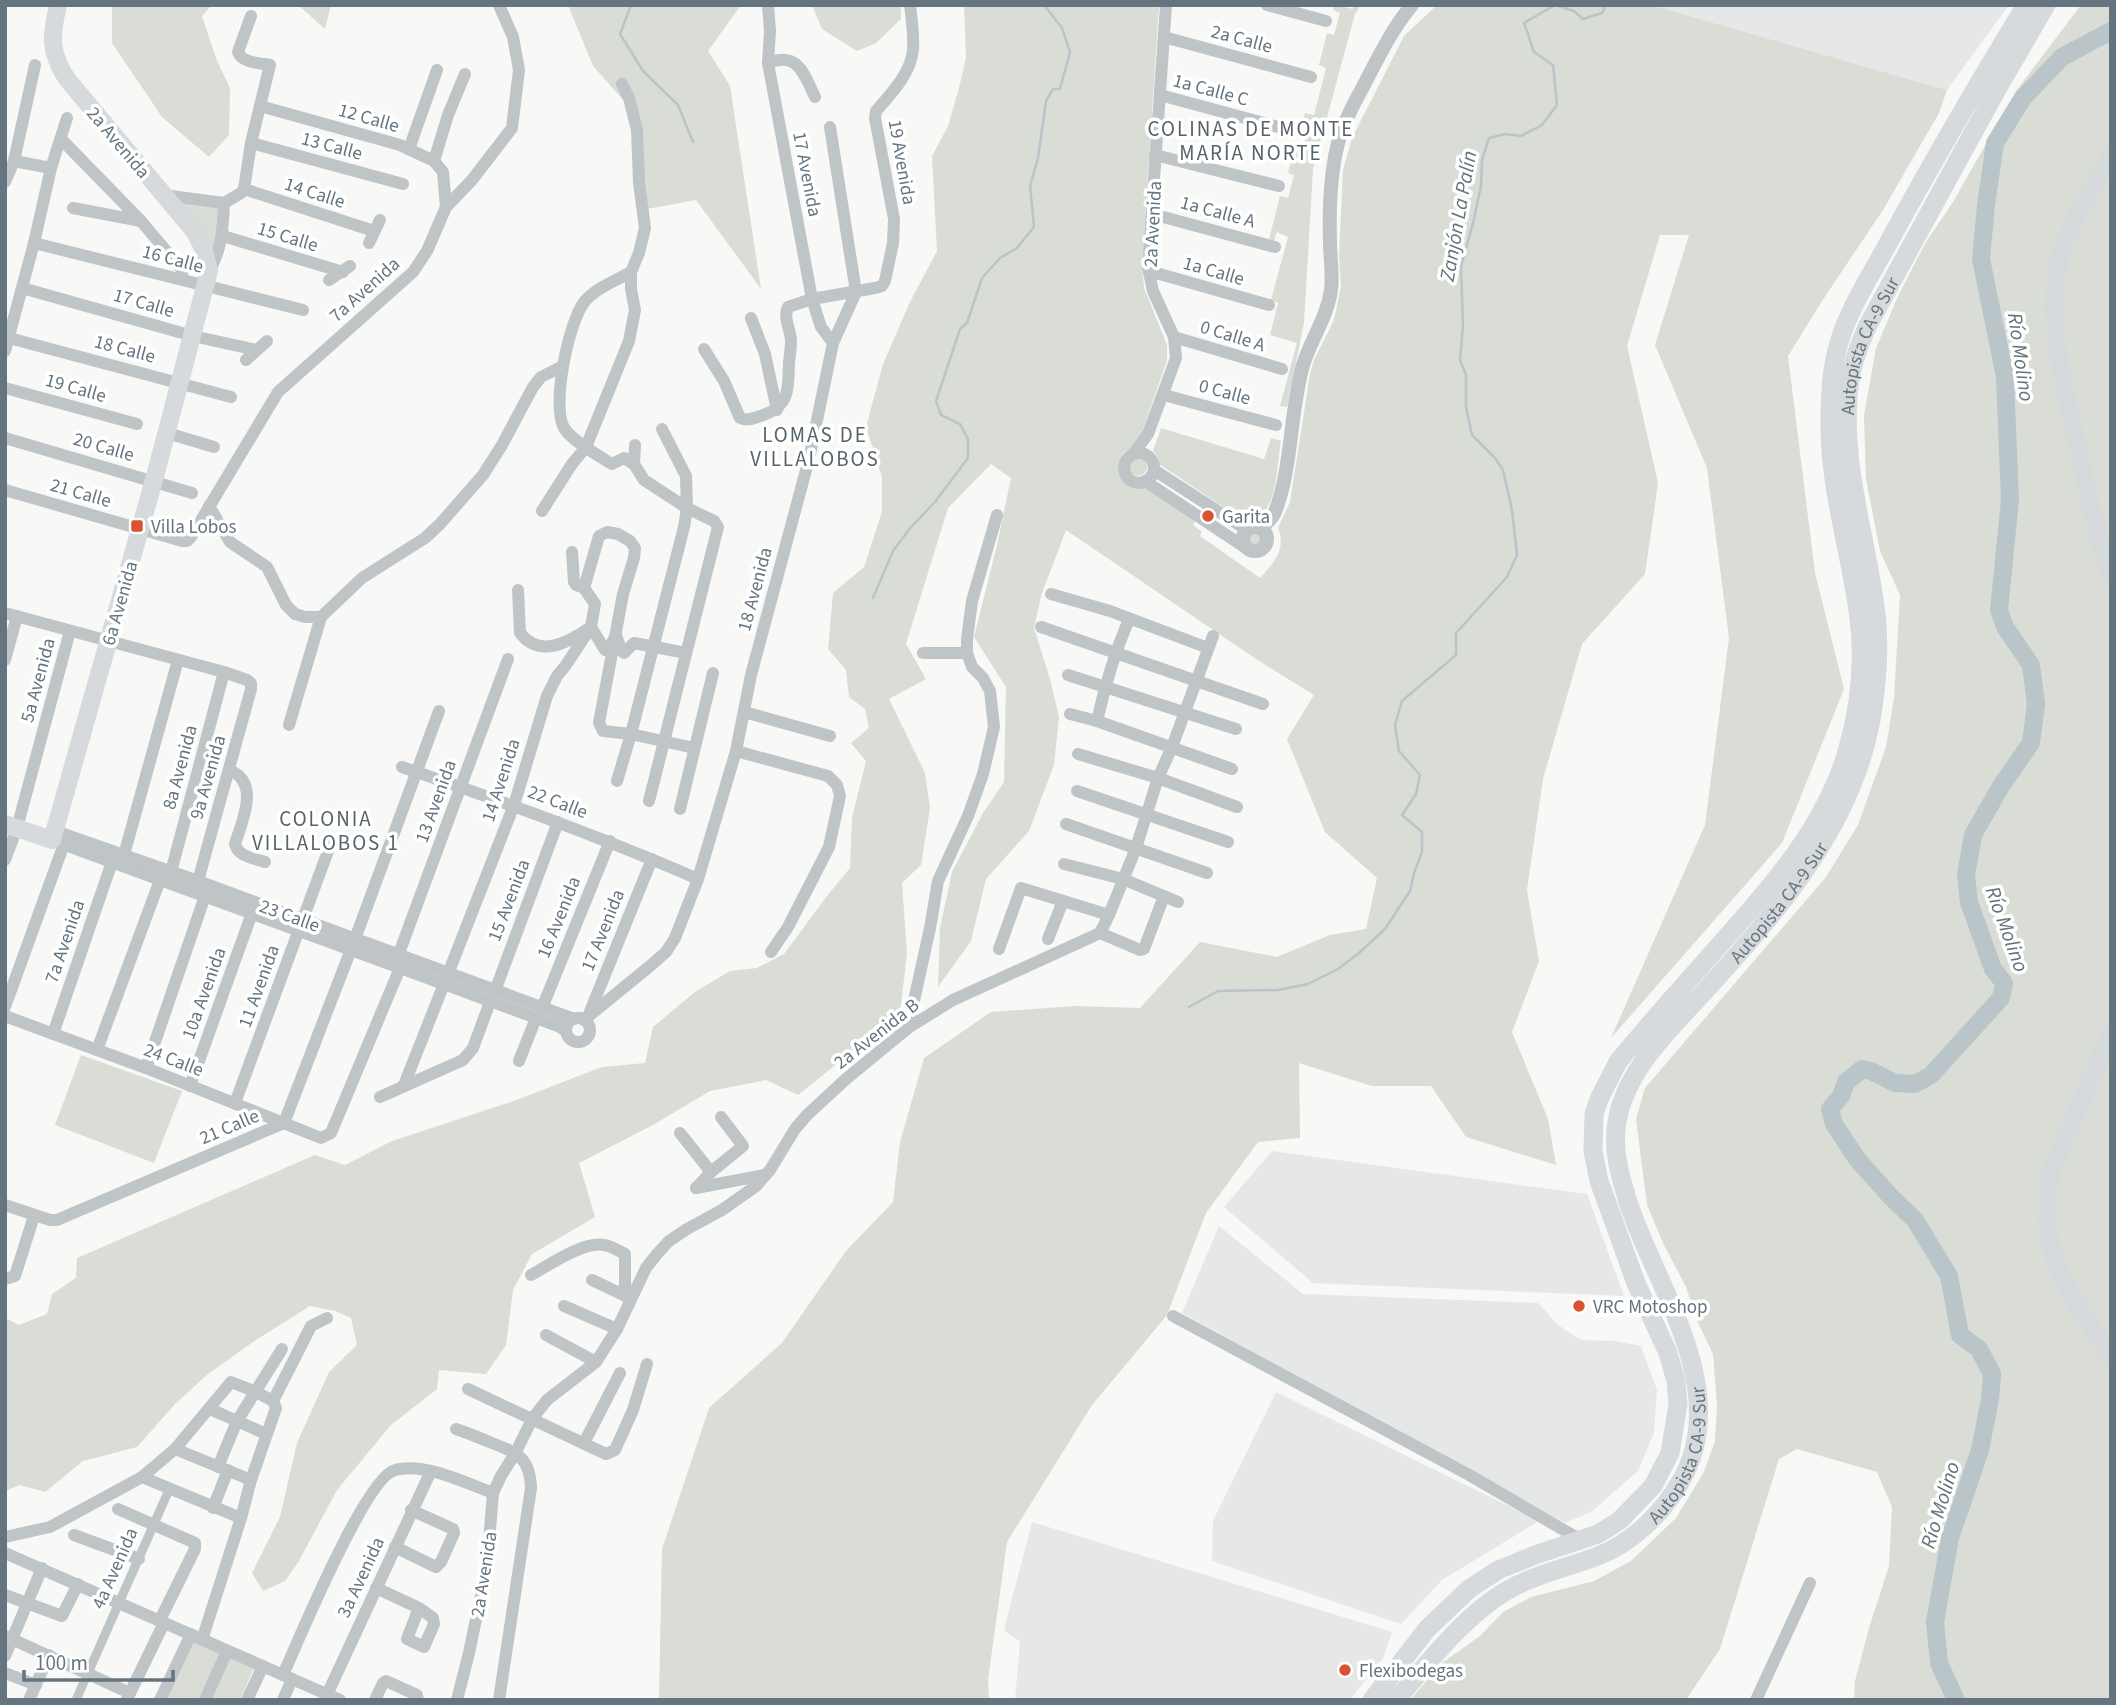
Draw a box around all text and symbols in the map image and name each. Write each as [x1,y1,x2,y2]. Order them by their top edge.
street label: 2a Calle [1208,18,1275,61]
street label: 1a Calle C [1170,67,1251,113]
street label: 12 Calle [335,97,402,140]
street label: 2a Avenida [80,101,156,185]
district label: COLINAS DE MONTE MARÍA NORTE [1148,114,1354,168]
street label: 19 Avenida [881,117,922,207]
street label: 13 Calle [298,125,365,168]
street label: 17 Avenida [785,129,828,219]
water label: Zanjón La Palín [1432,148,1484,285]
street label: 14 Calle [281,171,348,216]
street label: 2a Avenida [1138,180,1169,268]
street label: 1a Calle A [1177,190,1259,236]
street label: 15 Calle [254,215,321,259]
street label: 16 Calle [139,238,206,281]
street label: 1a Calle [1180,250,1247,293]
street label: 7a Avenida [324,251,406,329]
street label: Autopista CA-9 Sur [1835,272,1907,416]
street label: 17 Calle [110,282,177,325]
water label: Río Molino [2000,311,2042,403]
street label: 0 Calle A [1197,314,1269,359]
street label: 18 Calle [91,328,158,371]
street label: 19 Calle [42,367,109,410]
street label: 0 Calle [1196,373,1254,412]
district label: LOMAS DE VILLALOBOS [750,420,880,474]
street label: 20 Calle [70,426,137,469]
street label: 21 Calle [47,472,114,515]
place label: Garita [1222,504,1270,531]
marker: Garita [1200,508,1216,524]
place label: Villa Lobos [151,514,237,541]
marker: Villa Lobos [129,518,145,534]
street label: 18 Avenida [731,544,780,635]
street label: 6a Avenida [96,558,145,649]
street label: 5a Avenida [14,635,63,726]
street label: 8a Avenida [156,722,205,813]
street label: 9a Avenida [184,732,233,823]
street label: 14 Avenida [475,735,528,826]
street label: 13 Avenida [409,756,464,847]
street label: 22 Calle [524,779,591,826]
district label: COLONIA VILLALOBOS 1 [252,804,400,858]
street label: Autopista CA-9 Sur [1724,837,1835,970]
street label: 15 Avenida [481,855,537,946]
street label: 16 Avenida [531,873,588,963]
water label: Río Molino [1978,882,2036,976]
street label: 17 Avenida [575,886,632,976]
street label: 23 Calle [256,893,323,940]
street label: 7a Avenida [39,896,92,987]
street label: 11 Avenida [232,941,287,1032]
street label: 10a Avenida [175,944,233,1043]
street label: 2a Avenida B [829,992,925,1076]
street label: 24 Calle [140,1037,207,1084]
street label: 21 Calle [196,1103,264,1152]
place label: VRC Motoshop [1593,1294,1708,1321]
marker: VRC Motoshop [1571,1298,1587,1314]
street label: Autopista CA-9 Sur [1642,1384,1714,1531]
water label: Río Molino [1913,1458,1967,1552]
street label: 4a Avenida [85,1524,145,1614]
street label: 2a Avenida [464,1529,505,1619]
street label: 3a Avenida [331,1533,392,1623]
scale bar [24,1638,173,1682]
text: 100 m [35,1648,88,1678]
place label: Flexibodegas [1359,1658,1463,1685]
marker: Flexibodegas [1337,1662,1353,1678]

